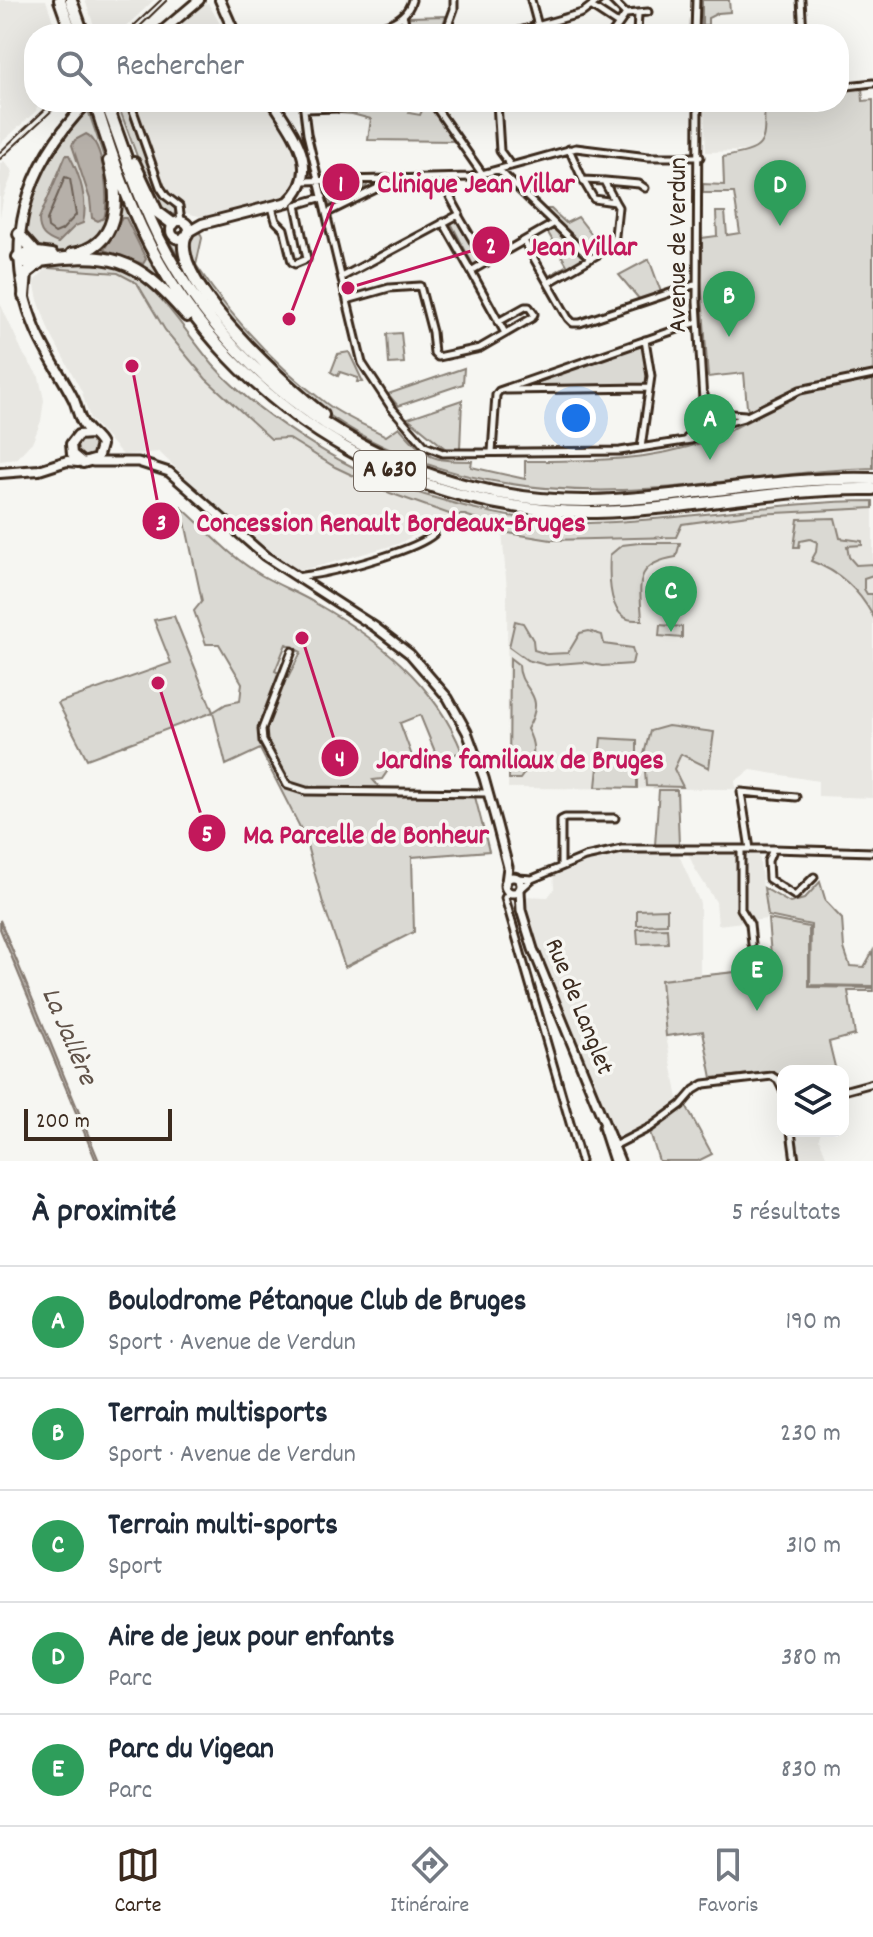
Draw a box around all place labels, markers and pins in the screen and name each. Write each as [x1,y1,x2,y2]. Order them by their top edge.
callout: Clinique Jean Villar [321,156,591,208]
pin: D [754,160,806,226]
callout: Jean Villar [471,219,653,271]
pin: B [703,271,755,337]
pin: A [684,394,736,460]
callout: Concession Renault Bordeaux-Bruges [141,495,602,547]
pin: C [645,566,697,632]
callout: Jardins familiaux de Bruges [320,732,681,784]
callout: Ma Parcelle de Bonheur [187,807,505,859]
pin: E [731,945,783,1011]

